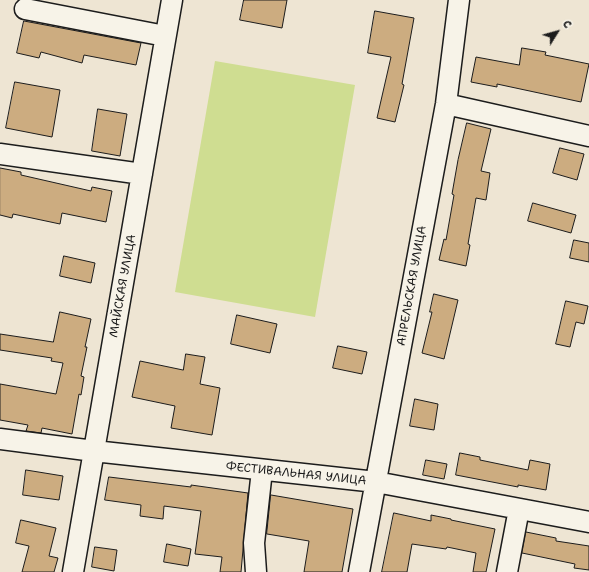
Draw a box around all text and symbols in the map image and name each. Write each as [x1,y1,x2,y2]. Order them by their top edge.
north arrow [537,12,577,52]
text: С [559,17,575,32]
street label: АПРЕЛЬСКАЯ УЛИЦА [394,225,430,347]
street label: МАЙСКАЯ УЛИЦА [107,233,139,339]
street label: ФЕСТИВАЛЬНАЯ УЛИЦА [225,459,367,489]

